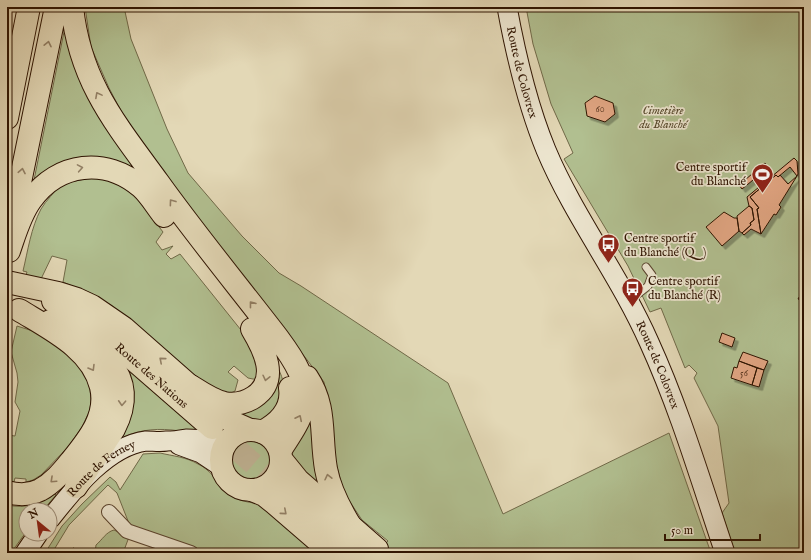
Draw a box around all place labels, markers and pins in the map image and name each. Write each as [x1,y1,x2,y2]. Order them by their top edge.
place label: Centre sportif du Blanché [676,160,749,189]
sports icon: Centre sportif du Blanché [749,161,775,194]
place label: Centre sportif du Blanché (Q) [624,231,706,260]
bus stop icon: Centre sportif du Blanché (Q) [595,232,621,265]
place label: Centre sportif du Blanché (R) [648,274,721,303]
bus stop icon: Centre sportif du Blanché (R) [619,275,645,308]

